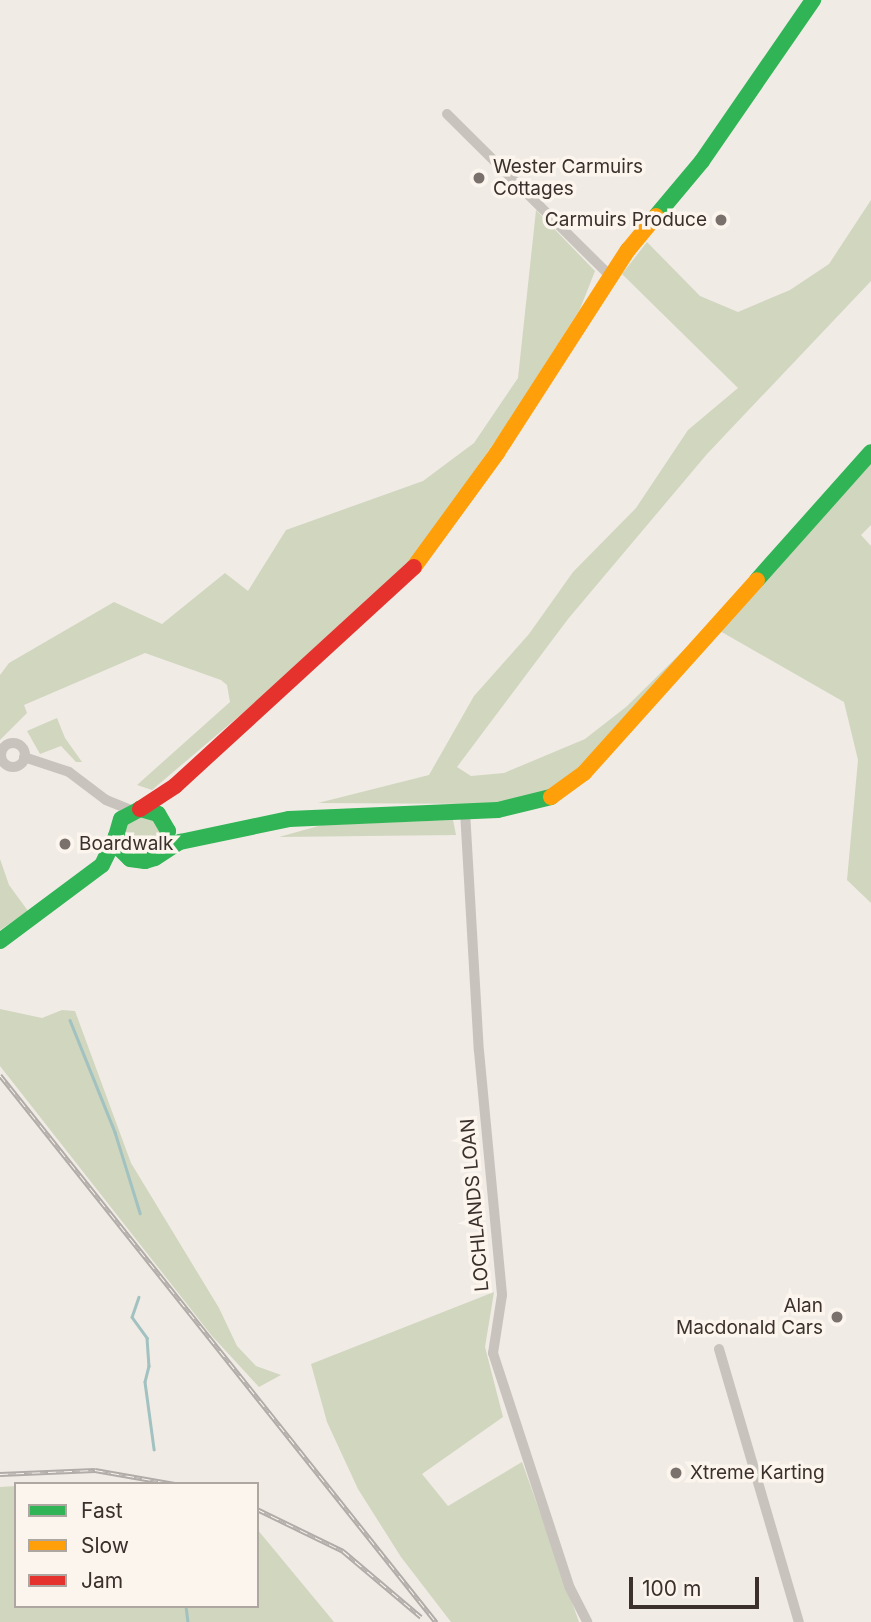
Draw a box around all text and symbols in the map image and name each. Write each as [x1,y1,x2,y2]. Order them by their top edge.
place label: Wester Carmuirs Cottages [493,156,643,200]
marker: Wester Carmuirs Cottages [471,170,487,186]
place label: Carmuirs Produce [545,209,707,231]
marker: Carmuirs Produce [713,212,729,228]
place label: Boardwalk [79,833,173,855]
marker: Boardwalk [57,836,73,852]
street label: LOCHLANDS LOAN [456,1118,494,1292]
place label: Alan Macdonald Cars [676,1295,823,1339]
marker: Alan Macdonald Cars [829,1309,845,1325]
place label: Xtreme Karting [690,1462,825,1484]
marker: Xtreme Karting [668,1465,684,1481]
legend [14,1482,259,1608]
text: Fast [81,1498,123,1523]
text: Slow [81,1533,129,1558]
scale bar [633,1562,762,1606]
text: Jam [81,1568,123,1593]
text: 100 m [642,1576,701,1601]

